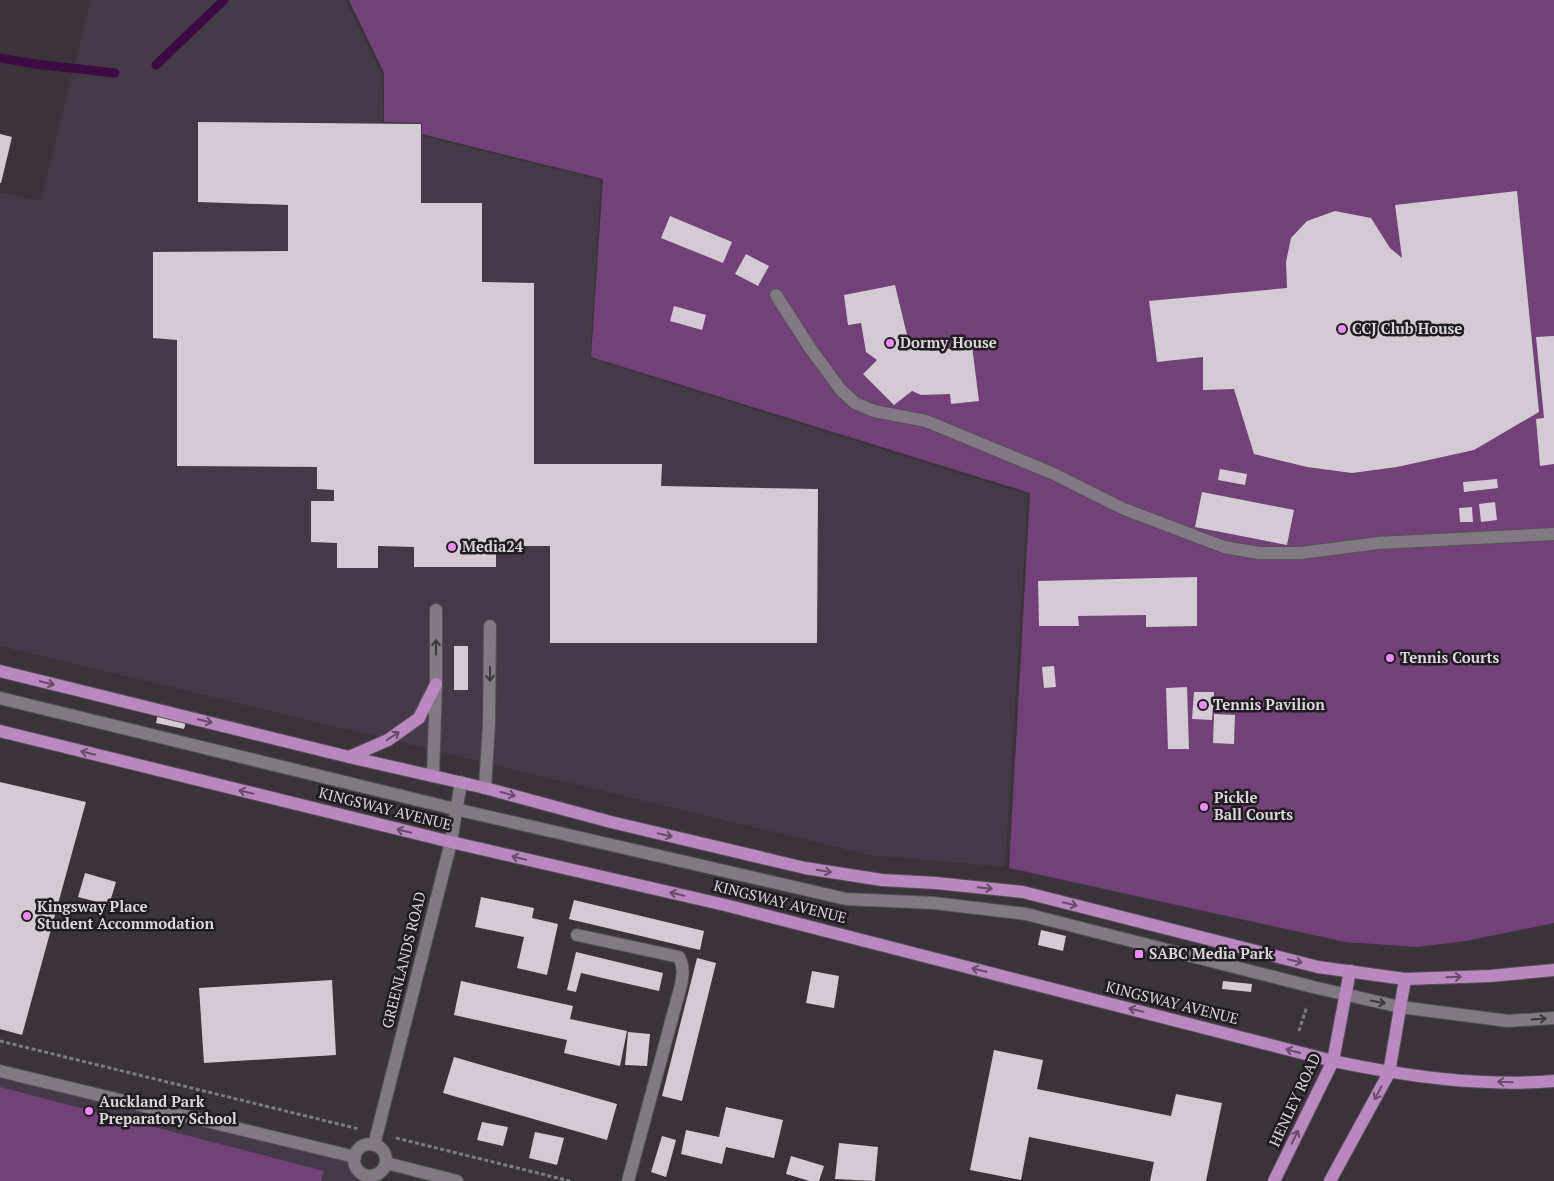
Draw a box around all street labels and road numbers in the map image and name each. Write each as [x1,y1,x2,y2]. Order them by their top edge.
street label: KINGSWAY AVENUE [317,782,454,834]
street label: KINGSWAY AVENUE [712,875,849,927]
street label: GREENLANDS ROAD [376,889,430,1030]
street label: KINGSWAY AVENUE [1104,976,1241,1028]
street label: HENLEY ROAD [1264,1050,1325,1150]

